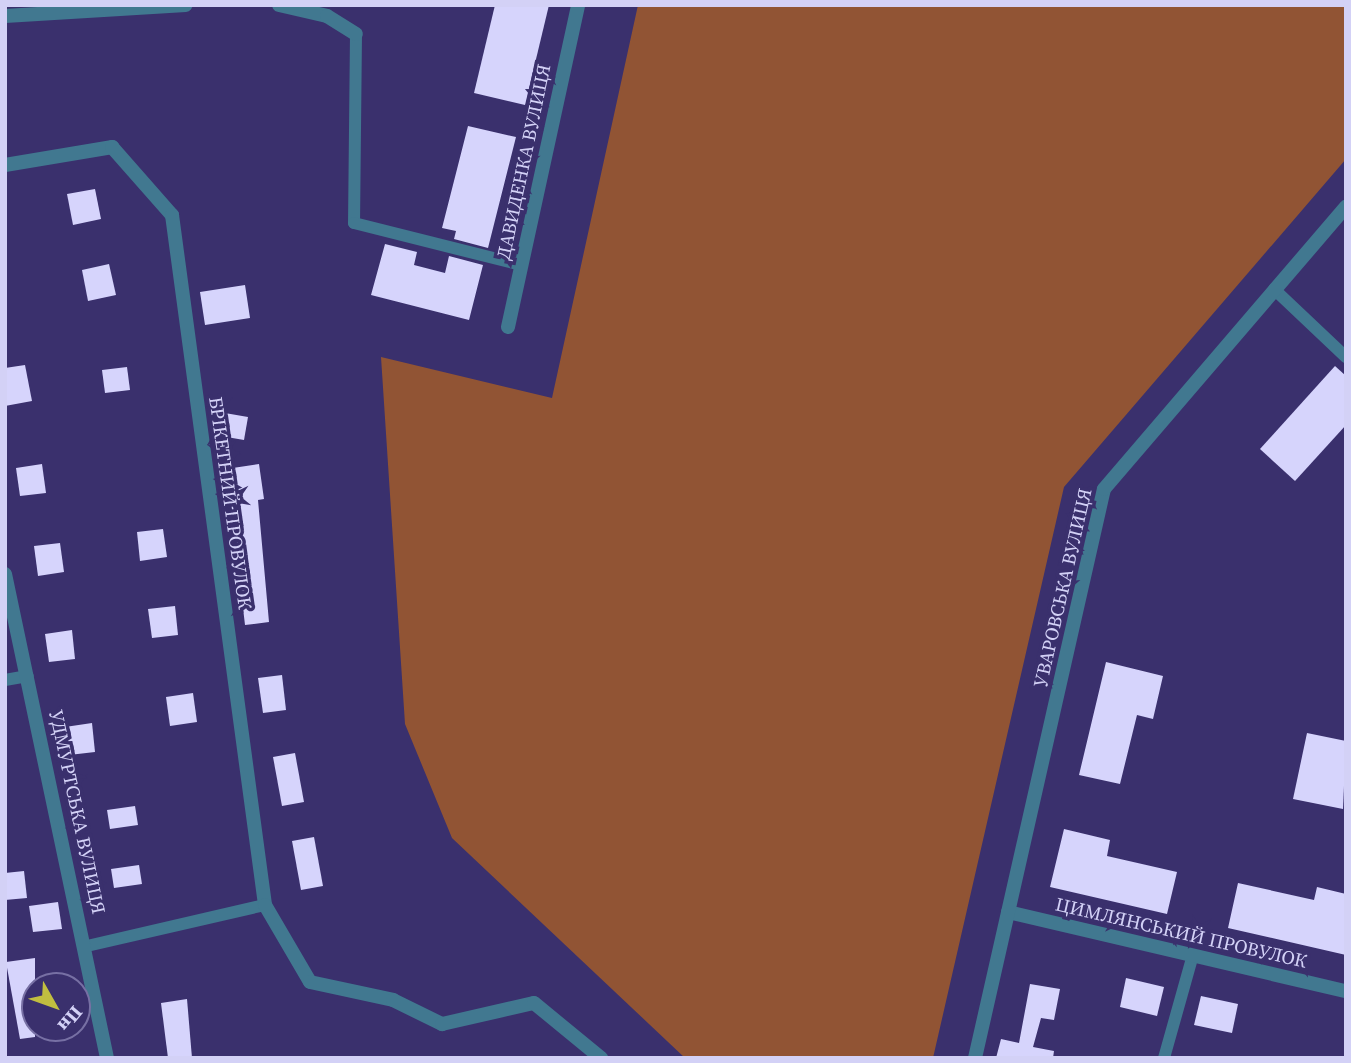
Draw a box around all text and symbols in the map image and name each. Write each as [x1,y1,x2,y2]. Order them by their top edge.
street label: ДАВИДЕНКА ВУЛИЦЯ [492,62,556,262]
street label: БРIКЕТНИЙ ПРОВУЛОК [204,395,256,611]
street label: УВАРОВСЬКА ВУЛИЦЯ [1029,486,1097,690]
street label: УДМУРТСЬКА ВУЛИЦЯ [44,708,110,916]
street label: ЦИМЛЯНСЬКИЙ ПРОВУЛОК [1053,893,1309,973]
north arrow [21,972,91,1042]
text: Пн [52,1001,89,1038]

